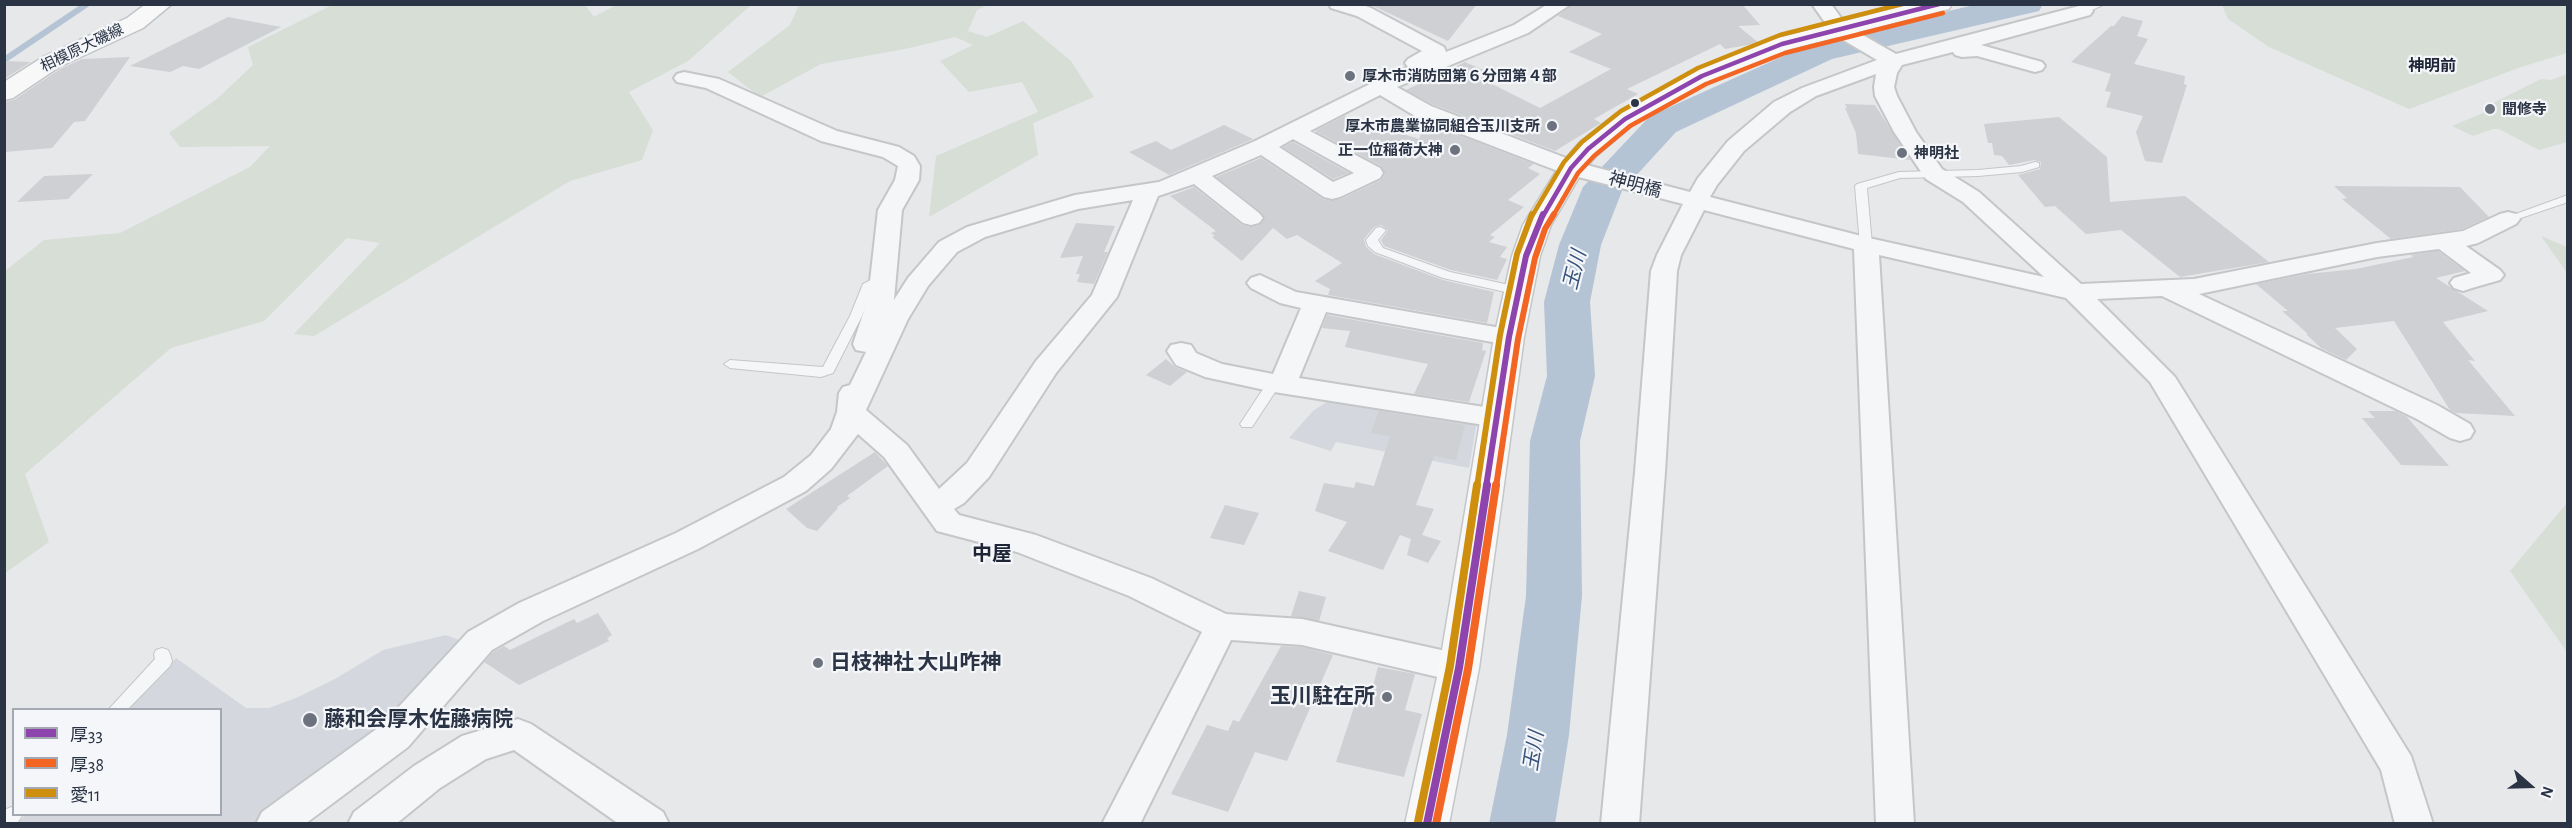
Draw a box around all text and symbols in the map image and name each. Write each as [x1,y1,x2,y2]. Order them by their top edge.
street label: 相模原大磯線 [38,20,126,76]
district label: 神明前 [2408,56,2456,76]
place label: 厚木市消防団第６分団第４部 [1362,67,1557,85]
marker: 厚木市消防団第６分団第４部 [1343,69,1357,83]
unlabelled marker [1629,97,1641,109]
place label: 聞修寺 [2502,100,2547,118]
marker: 聞修寺 [2483,102,2497,116]
place label: 厚木市農業協同組合玉川支所 [1345,117,1540,135]
marker: 厚木市農業協同組合玉川支所 [1545,119,1559,133]
place label: 正一位稲荷大神 [1338,141,1443,159]
marker: 正一位稲荷大神 [1448,143,1462,157]
place label: 神明社 [1914,144,1959,162]
marker: 神明社 [1895,146,1909,160]
street label: 神明橋 [1606,168,1664,202]
water label: 玉川 [1559,248,1591,292]
district label: 中屋 [972,542,1012,566]
place label: 日枝神社 大山咋神 [830,650,1001,676]
marker: 日枝神社 大山咋神 [811,656,825,670]
place label: 玉川駐在所 [1270,684,1375,710]
marker: 玉川駐在所 [1380,690,1394,704]
place label: 藤和会厚木佐藤病院 [324,707,513,733]
legend [12,708,222,816]
marker: 藤和会厚木佐藤病院 [301,711,319,729]
text: 厚33 [70,727,103,745]
water label: 玉川 [1519,729,1549,773]
north arrow [2500,756,2560,816]
text: 厚38 [70,757,104,775]
text: N [2537,784,2556,800]
text: 愛11 [70,787,100,805]

